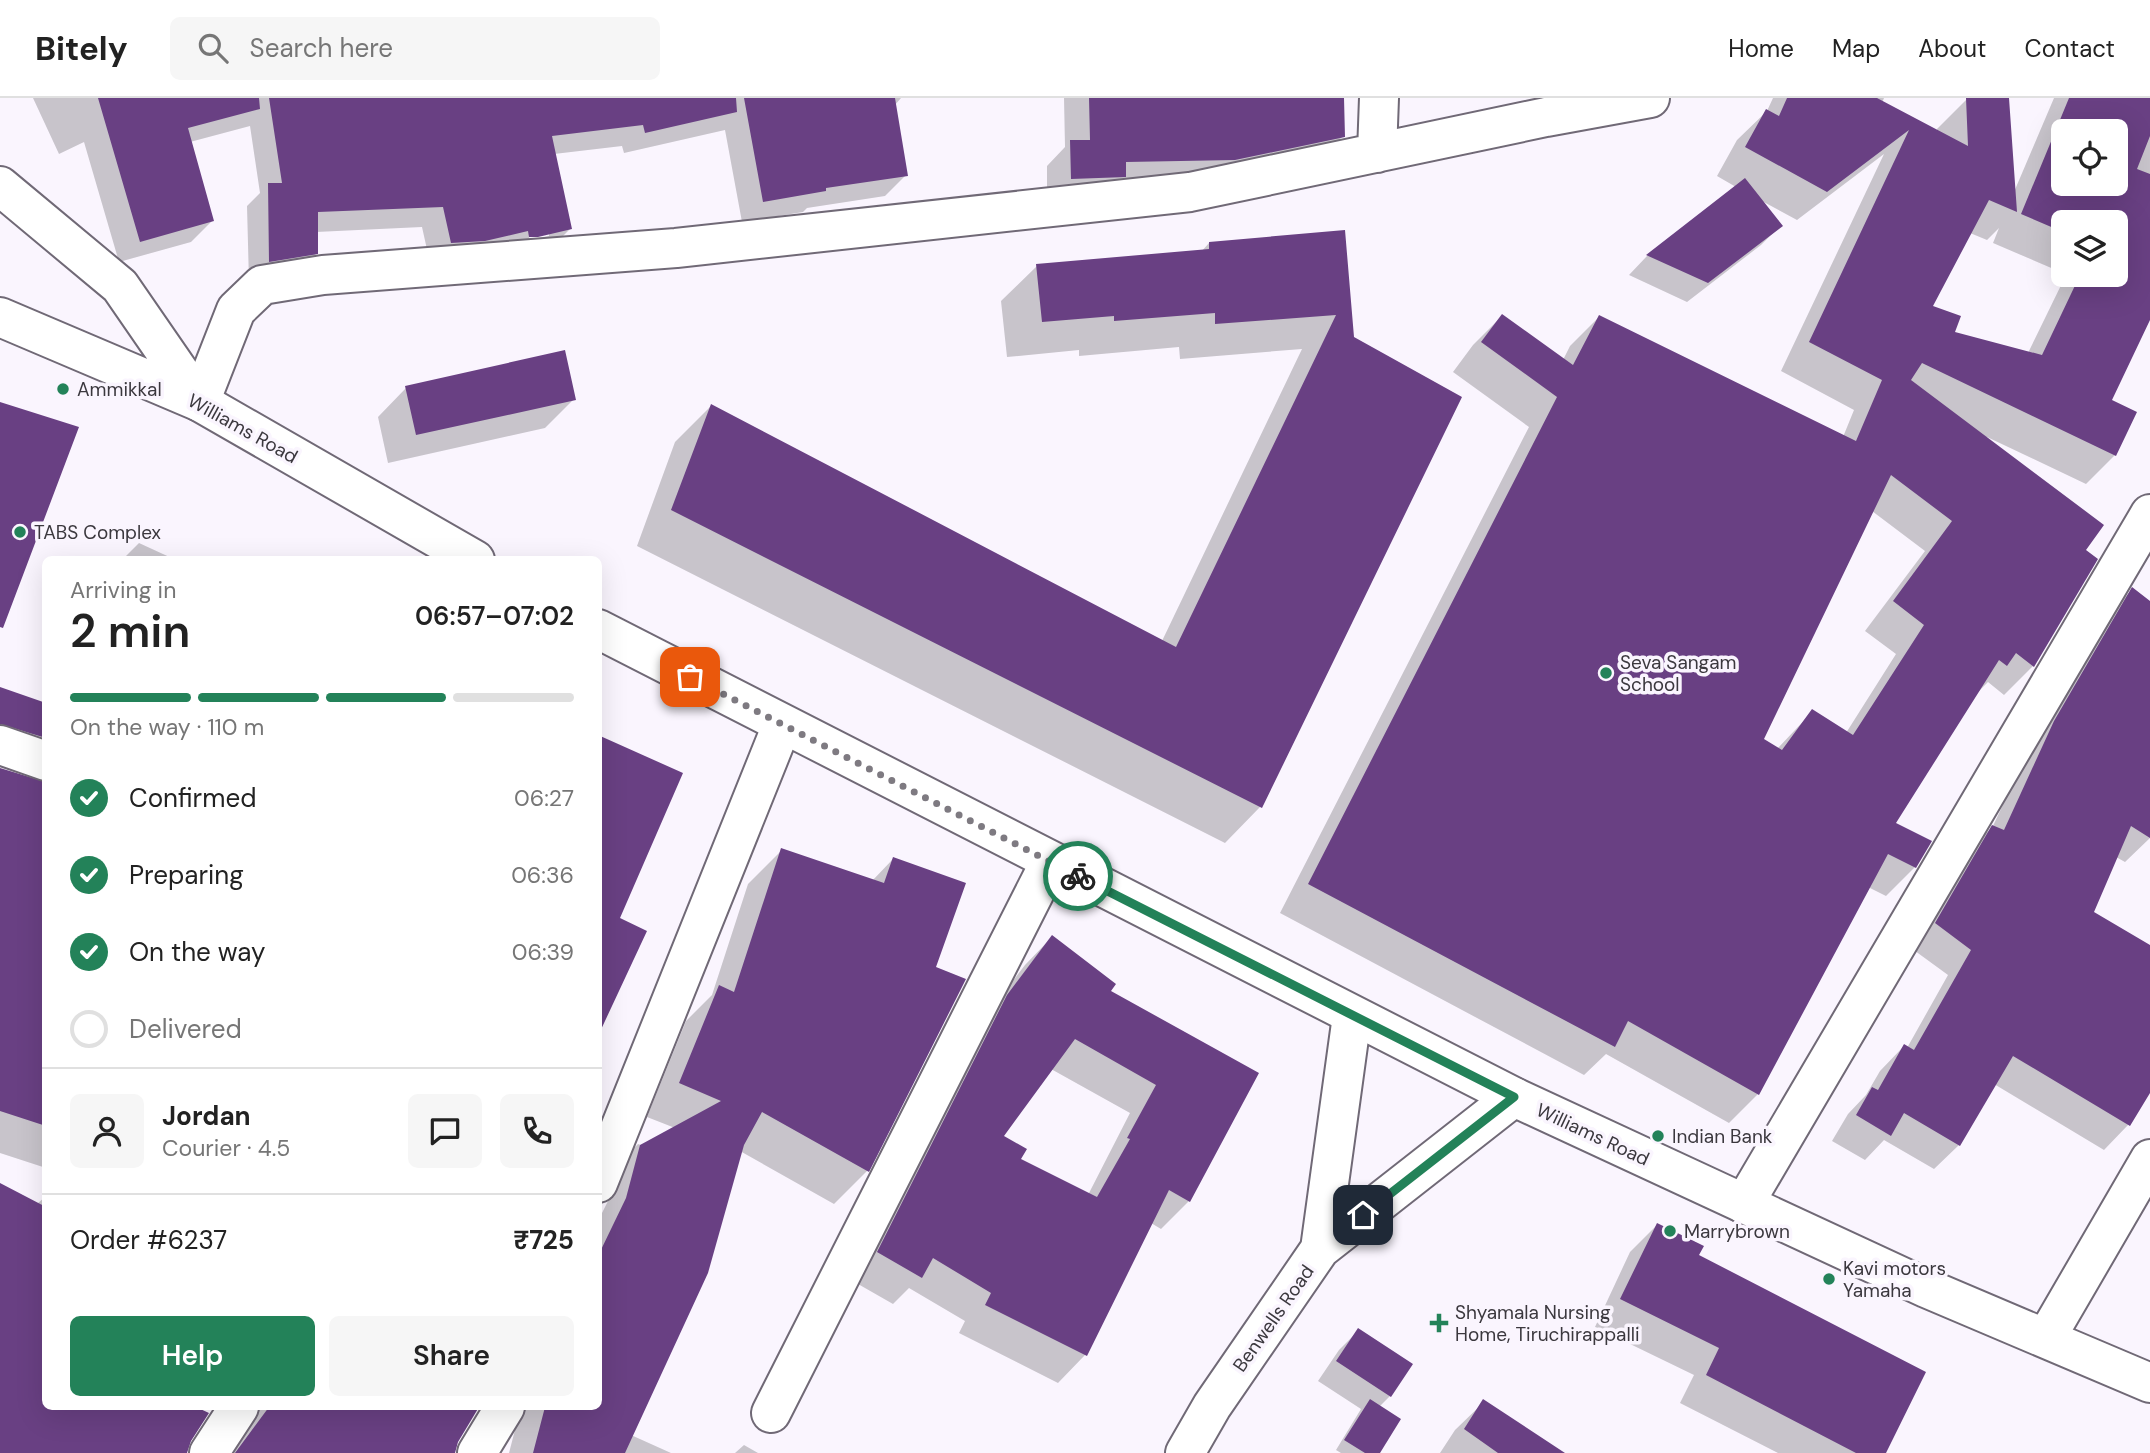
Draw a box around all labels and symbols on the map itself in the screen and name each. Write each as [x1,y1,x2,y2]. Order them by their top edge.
place label: Ammikkal [77,377,162,402]
marker: Ammikkal [55,381,71,397]
street label: Williams Road [183,388,302,469]
place label: TABS Complex [34,520,162,545]
marker: TABS Complex [12,524,28,540]
pin [660,647,720,707]
place label: Seva Sangam School [1620,650,1737,697]
marker: Seva Sangam School [1598,665,1614,681]
courier [1043,841,1113,911]
street label: Williams Road [1532,1097,1653,1172]
place label: Indian Bank [1672,1124,1773,1149]
marker: Indian Bank [1650,1128,1666,1144]
pin [1333,1185,1393,1245]
place label: Marrybrown [1684,1219,1790,1244]
marker: Marrybrown [1662,1223,1678,1239]
place label: Kavi motors Yamaha [1843,1256,1946,1303]
street label: Benwells Road [1227,1260,1320,1377]
marker: Kavi motors Yamaha [1821,1271,1837,1287]
place label: Shyamala Nursing Home, Tiruchirappalli [1455,1300,1639,1347]
marker: Shyamala Nursing Home, Tiruchirappalli [1429,1313,1449,1333]

